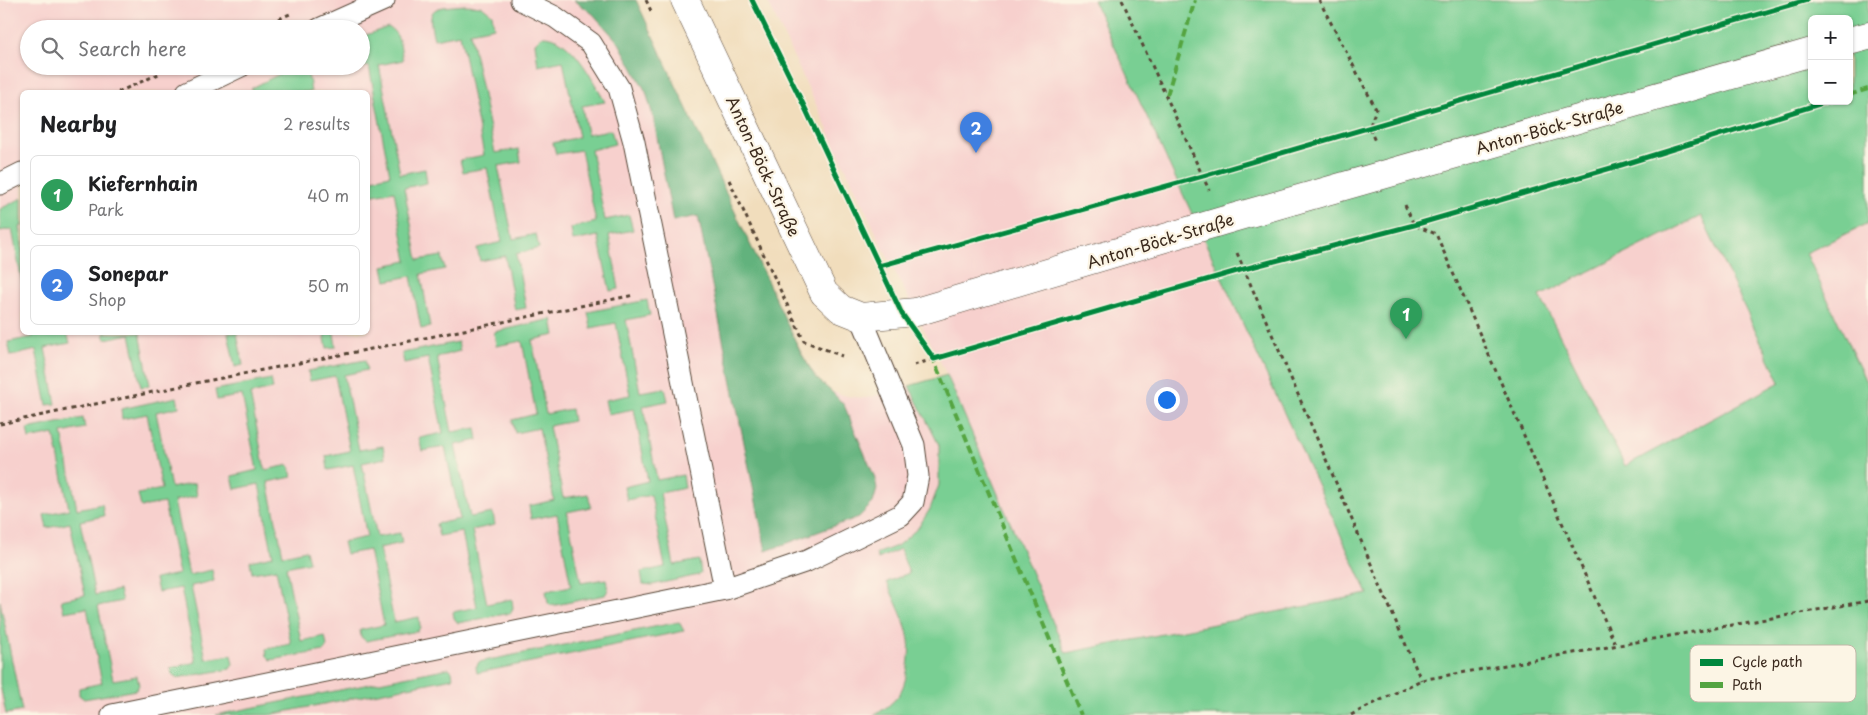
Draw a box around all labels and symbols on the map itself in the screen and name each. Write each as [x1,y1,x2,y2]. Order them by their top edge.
street label: Anton-Böck-Straße [721,92,807,240]
street label: Anton-Böck-Straße [1472,94,1626,160]
pin: 2 [960,112,992,153]
street label: Anton-Böck-Straße [1084,206,1236,274]
pin: 1 [1390,298,1422,339]
your location [1154,387,1180,413]
legend [1690,645,1856,702]
text: Cycle path [1732,651,1803,672]
text: Path [1732,674,1762,695]

